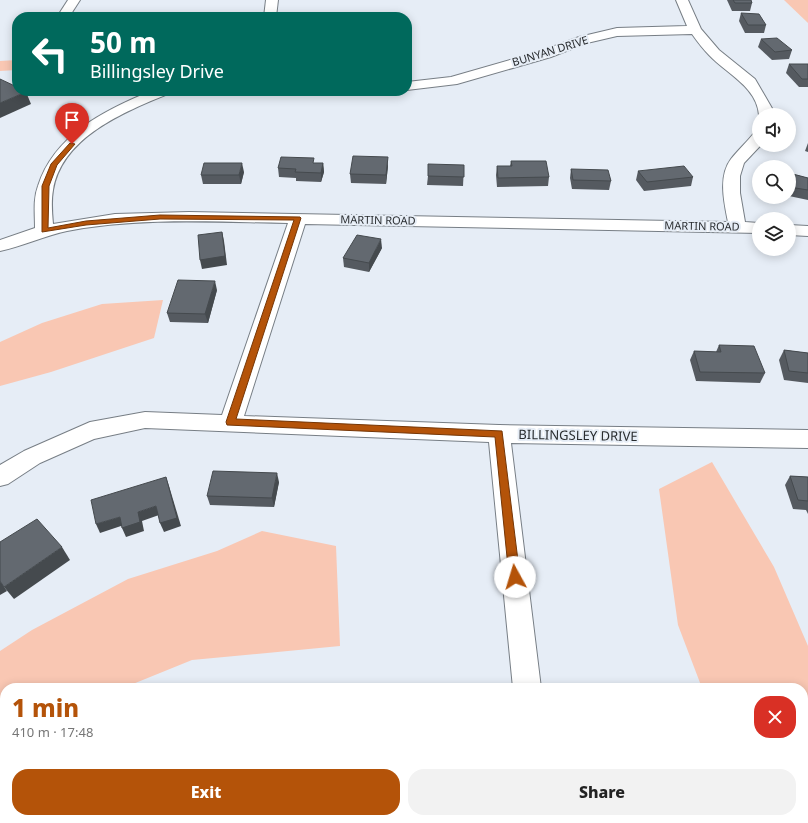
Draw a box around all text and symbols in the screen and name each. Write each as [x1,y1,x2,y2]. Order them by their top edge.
text: 50 m [90,23,157,61]
icon: left [24,28,76,80]
street label: BUNYAN DRIVE [510,32,590,69]
text: Billingsley Drive [90,59,224,83]
pin [55,103,89,144]
map controls [752,108,796,256]
button: sound [752,108,796,152]
icon: arrive [61,109,83,131]
button: search [752,160,796,204]
street label: MARTIN ROAD [340,211,416,228]
button: layers [752,212,796,256]
street label: MARTIN ROAD [664,217,740,234]
street label: BILLINGSLEY DRIVE [518,425,638,445]
position arrow [494,556,536,598]
text: 1 min [12,691,79,724]
button: close [754,696,796,738]
text: 410 m · 17:48 [12,723,93,741]
button: Exit [12,769,400,815]
button: Share [408,769,796,815]

